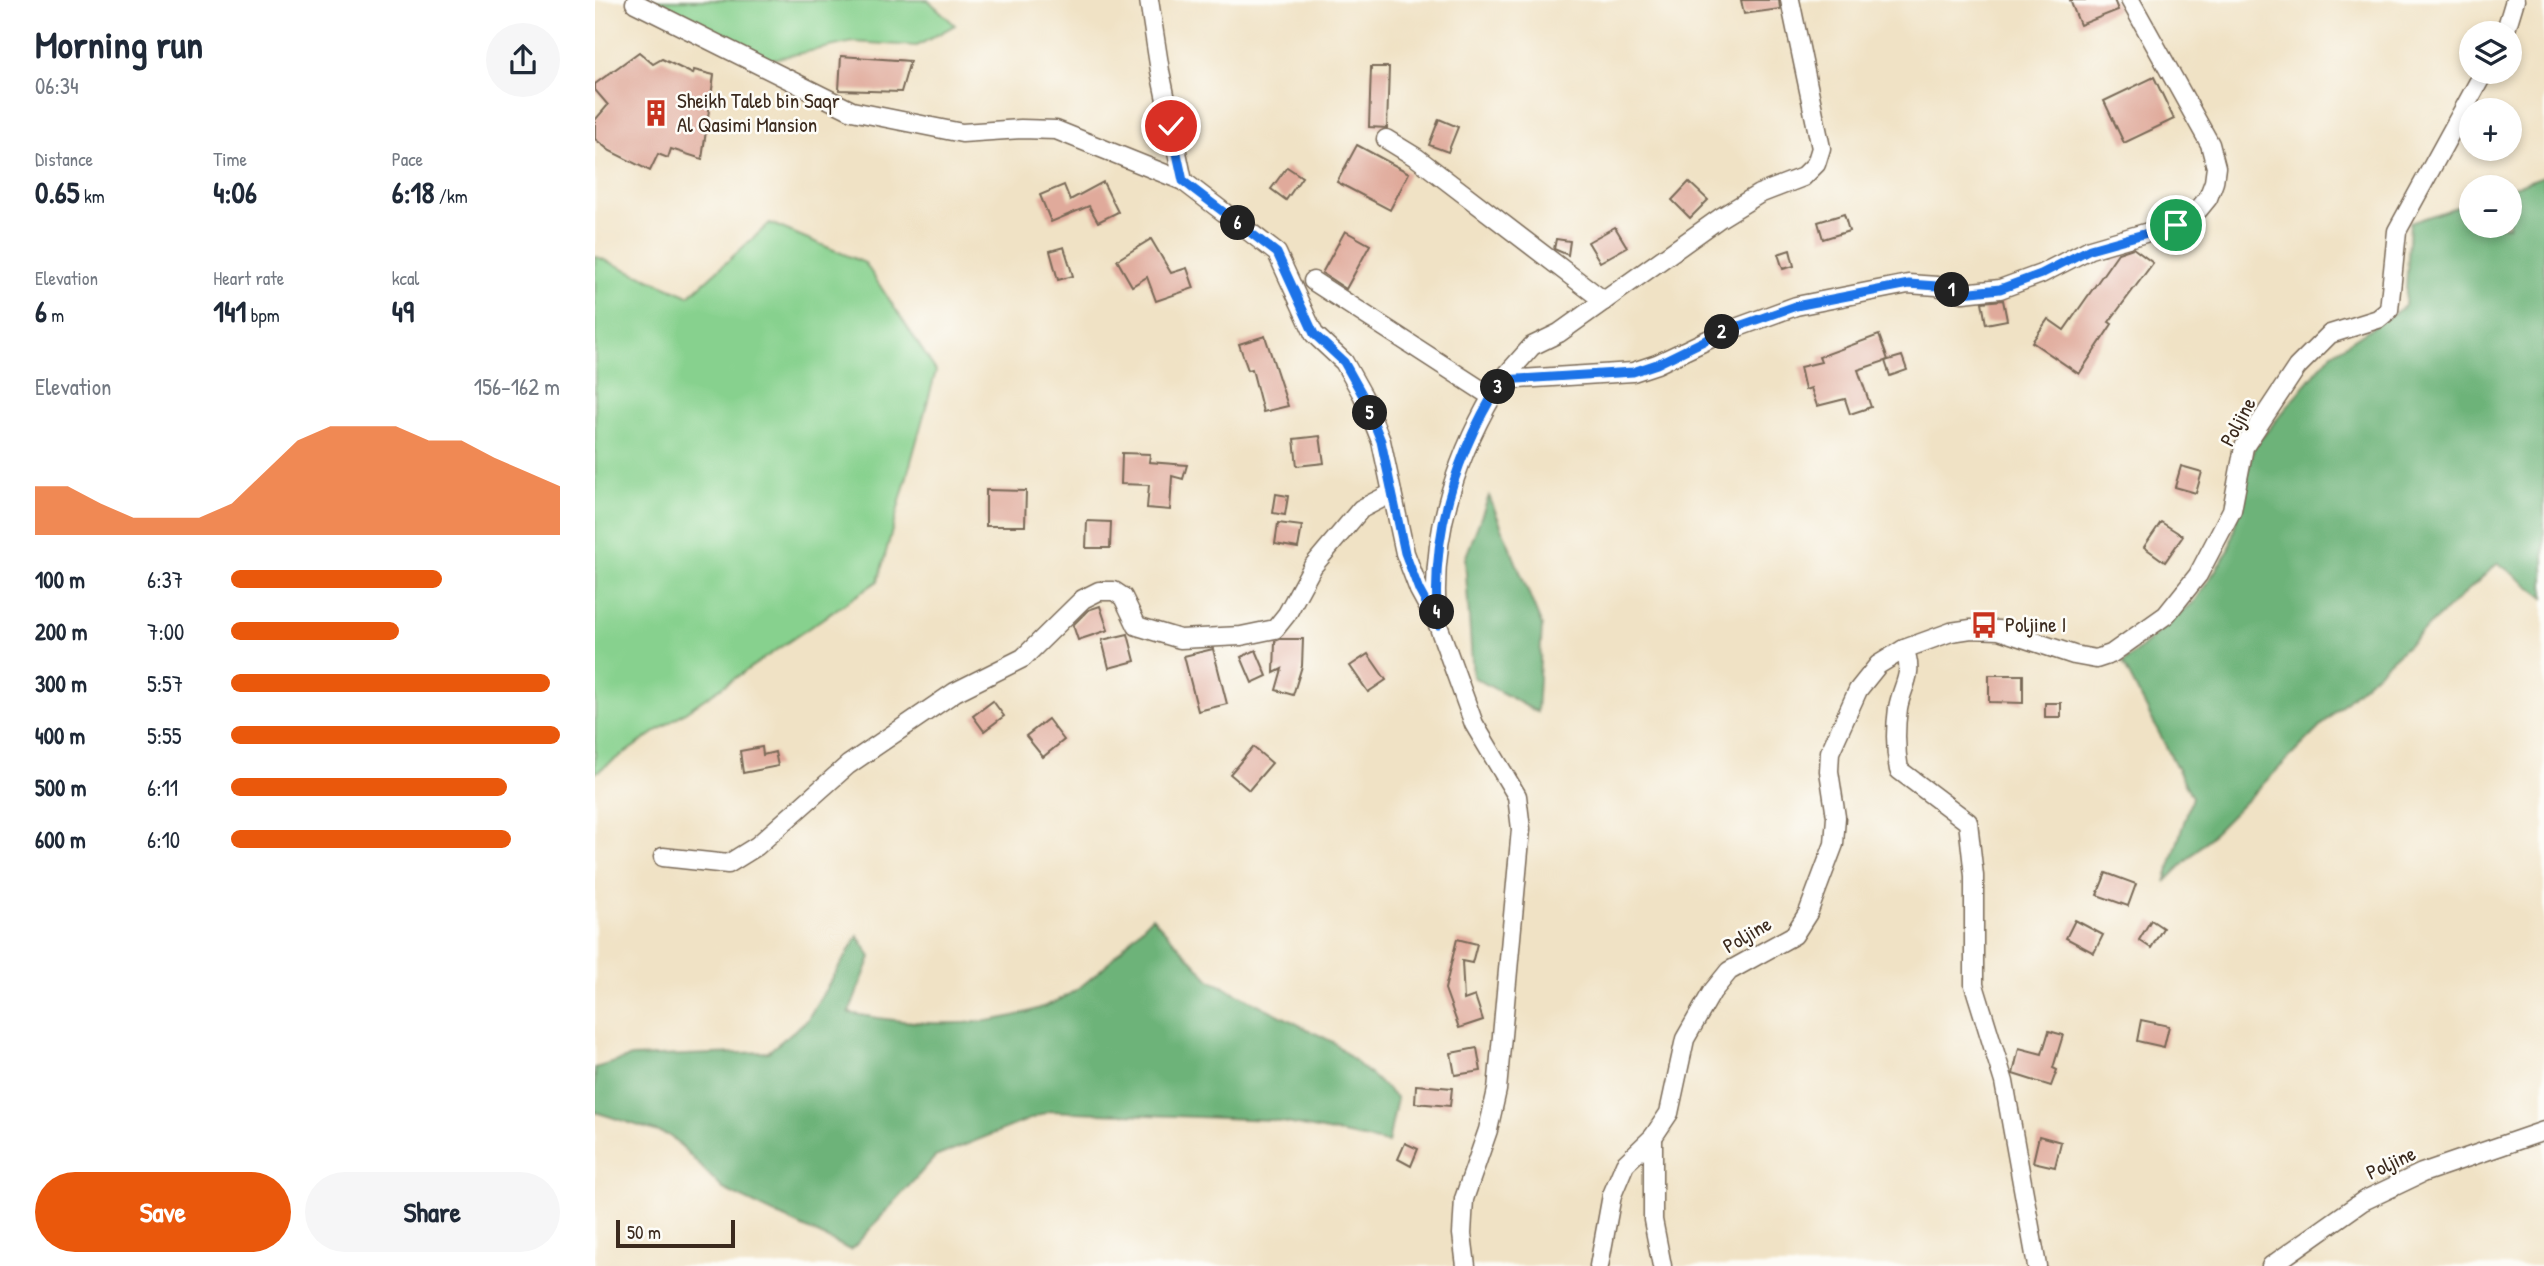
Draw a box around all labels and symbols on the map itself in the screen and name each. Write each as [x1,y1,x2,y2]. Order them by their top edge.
place label: Sheikh Taleb bin Saqr Al Qasimi Mansion [677,86,840,139]
pin [1141,96,1201,156]
building icon: Sheikh Taleb bin Saqr Al Qasimi Mansion [641,98,671,128]
pin [2146,195,2206,255]
pin: 6 [1221,206,1255,241]
pin: 1 [1935,272,1969,308]
pin: 2 [1705,314,1739,350]
pin: 3 [1481,370,1515,404]
street label: Poljine [2213,392,2262,451]
pin: 5 [1353,396,1387,430]
pin: 4 [1419,594,1455,630]
bus stop icon: Poljine I [1969,610,1999,640]
place label: Poljine I [2005,610,2066,639]
street label: Poljine [1717,909,1776,960]
street label: Poljine [2361,1138,2420,1187]
scale bar [616,1217,735,1249]

